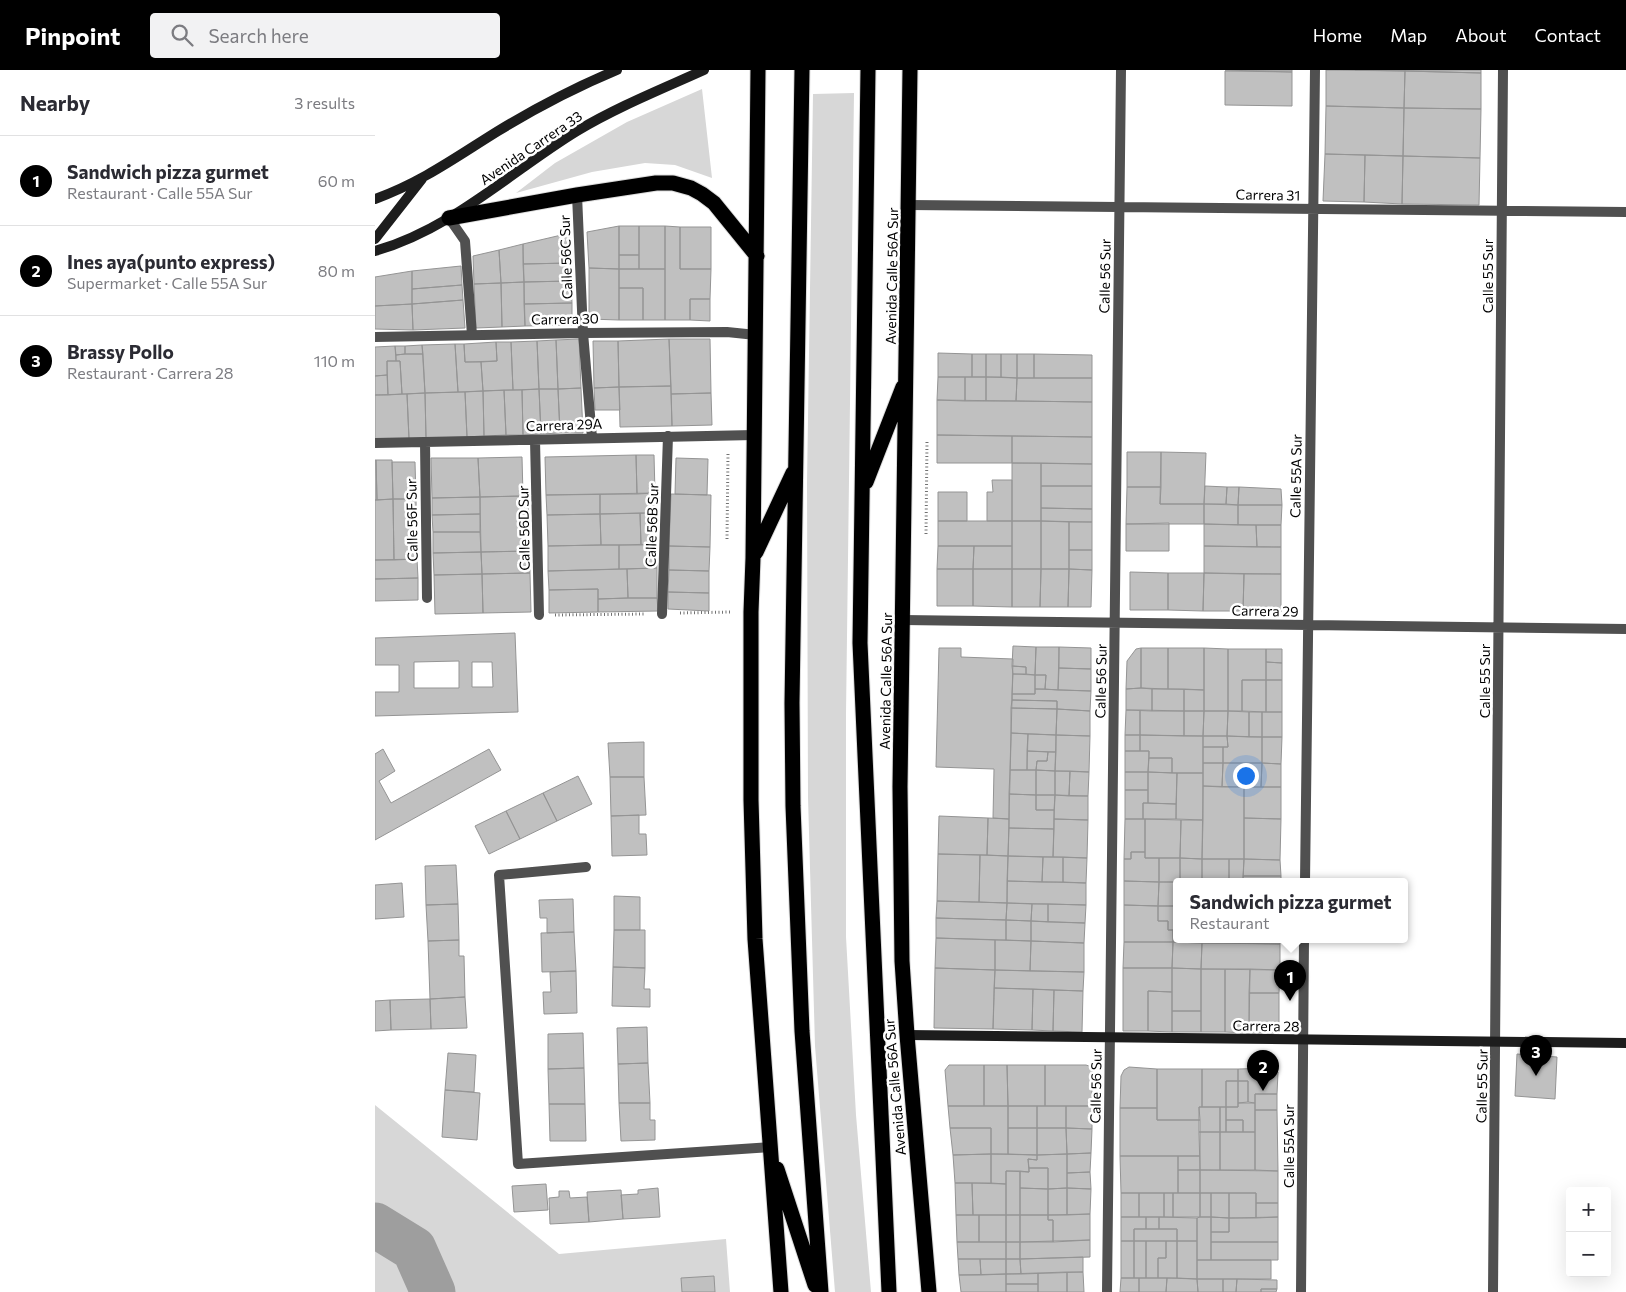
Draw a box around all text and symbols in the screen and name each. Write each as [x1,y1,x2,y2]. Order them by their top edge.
search box [150,13,500,58]
text: Pinpoint [25,21,120,50]
icon: search [168,21,196,49]
text: Search here [208,24,309,47]
text: Home [1313,24,1362,46]
text: Map [1390,24,1427,46]
text: About [1455,24,1507,46]
text: Contact [1535,24,1601,46]
text: Nearby [20,90,90,115]
text: 3 results [294,93,355,112]
street label: Avenida Carrera 33 [476,107,585,188]
text: Sandwich pizza gurmet [67,160,269,183]
text: 1 [32,171,40,190]
text: 60 m [318,171,355,190]
text: Restaurant · Calle 55A Sur [67,183,253,202]
street label: Carrera 31 [1236,185,1300,204]
street label: Avenida Calle 56A Sur [882,207,901,345]
street label: Calle 56C Sur [556,214,575,300]
street label: Calle 56 Sur [1095,238,1114,314]
street label: Calle 55 Sur [1479,238,1496,313]
text: Ines aya(punto express) [67,250,275,273]
text: 2 [31,261,41,280]
text: 80 m [318,261,355,280]
text: Supermarket · Calle 55A Sur [67,273,267,292]
street label: Carrera 30 [531,309,599,328]
text: Brassy Pollo [67,340,174,363]
text: 3 [31,351,41,370]
text: 110 m [314,351,355,370]
text: Restaurant · Carrera 28 [67,363,233,382]
street label: Carrera 29A [526,415,603,434]
street label: Calle 55A Sur [1286,434,1305,518]
street label: Calle 56F Sur [402,478,421,562]
street label: Calle 56B Sur [642,482,661,567]
street label: Calle 56D Sur [514,485,533,571]
street label: Carrera 29 [1231,601,1299,620]
street label: Avenida Calle 56A Sur [876,612,895,750]
street label: Calle 56 Sur [1091,643,1110,719]
street label: Calle 55 Sur [1476,643,1493,718]
your location [1233,763,1259,789]
popup [1173,878,1408,943]
text: Sandwich pizza gurmet [1190,890,1391,913]
text: Restaurant [1190,913,1270,932]
pin: 1 [1274,960,1306,1001]
street label: Carrera 28 [1232,1016,1300,1035]
street label: Avenida Calle 56A Sur [880,1017,909,1156]
pin: 3 [1520,1035,1552,1076]
street label: Calle 56 Sur [1086,1048,1105,1124]
street label: Calle 55 Sur [1472,1048,1491,1123]
pin: 2 [1247,1050,1279,1091]
street label: Calle 55A Sur [1280,1104,1297,1188]
map controls [1566,1187,1611,1277]
button: + [1566,1187,1611,1232]
button: − [1566,1232,1611,1277]

